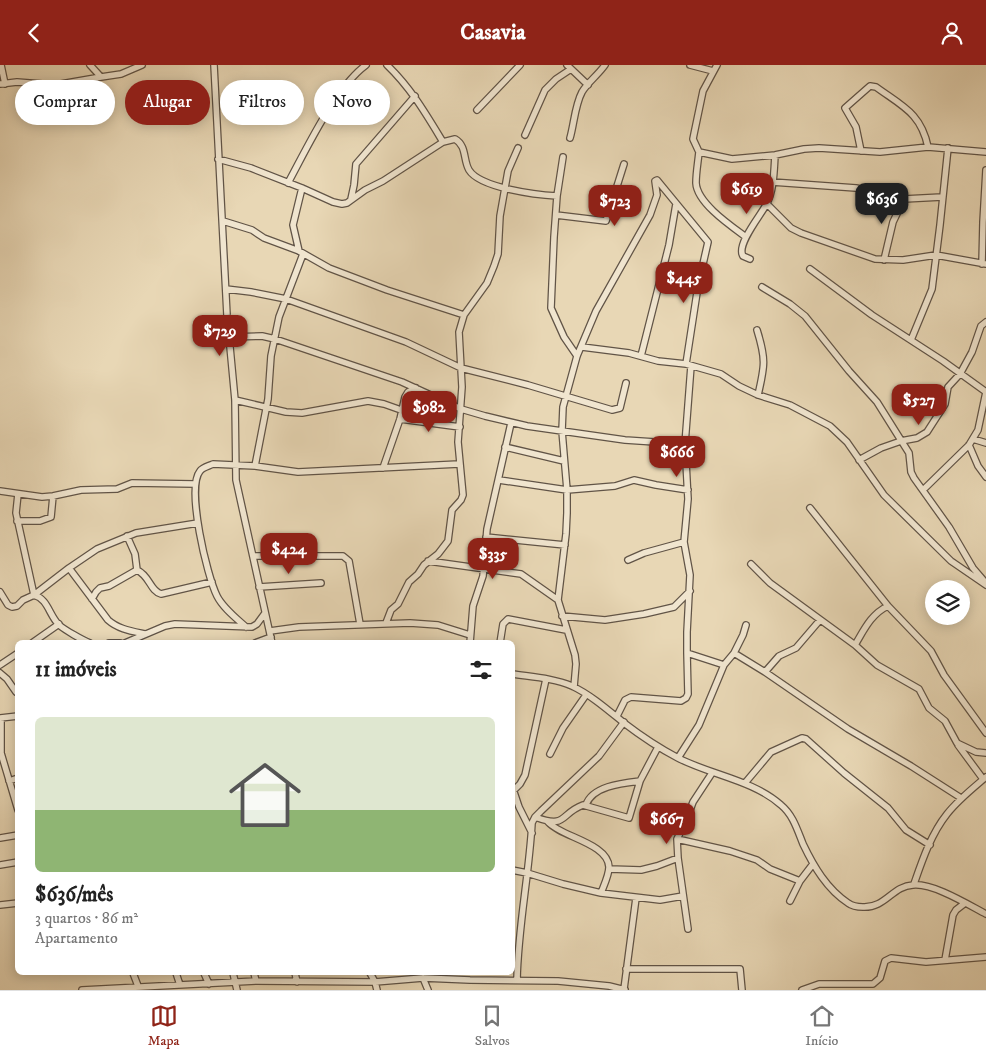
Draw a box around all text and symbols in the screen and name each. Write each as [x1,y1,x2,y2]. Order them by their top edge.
icon: back [20,19,48,47]
text: Casavia [460,19,526,46]
icon: person [938,19,966,47]
chip: Comprar [15,80,115,125]
chip: Alugar [125,80,210,125]
chip: Filtros [220,80,304,125]
chip: Novo [314,80,390,125]
pin: $619 [717,173,777,215]
text: $619 [732,179,762,199]
pin: $636 [852,183,912,225]
pin: $723 [585,185,645,227]
text: $636 [866,189,898,209]
text: $723 [600,191,630,211]
pin: $445 [654,261,714,304]
text: $445 [667,268,702,288]
pin: $729 [190,315,250,357]
text: $729 [204,321,237,341]
pin: $527 [889,383,949,426]
text: $527 [903,390,935,410]
pin: $982 [399,391,459,433]
text: $982 [413,397,445,417]
pin: $666 [647,435,707,478]
text: $666 [660,442,694,462]
pin: $424 [259,533,319,575]
pin: $335 [463,537,523,580]
text: $424 [271,539,307,559]
text: $335 [479,544,507,564]
map controls [925,580,970,625]
button: layers [925,580,970,625]
icon: filters [467,656,495,684]
text: 11 imóveis [35,657,117,683]
icon: home [220,750,310,840]
pin: $667 [637,803,697,845]
text: $667 [650,809,684,829]
text: $636/mês [35,882,113,908]
text: 3 quartos · 86 m² [35,908,138,928]
text: Apartamento [35,928,118,948]
tab: Mapa [148,1002,179,1050]
tab: Salvos [475,1002,510,1050]
tab: Início [805,1002,838,1050]

